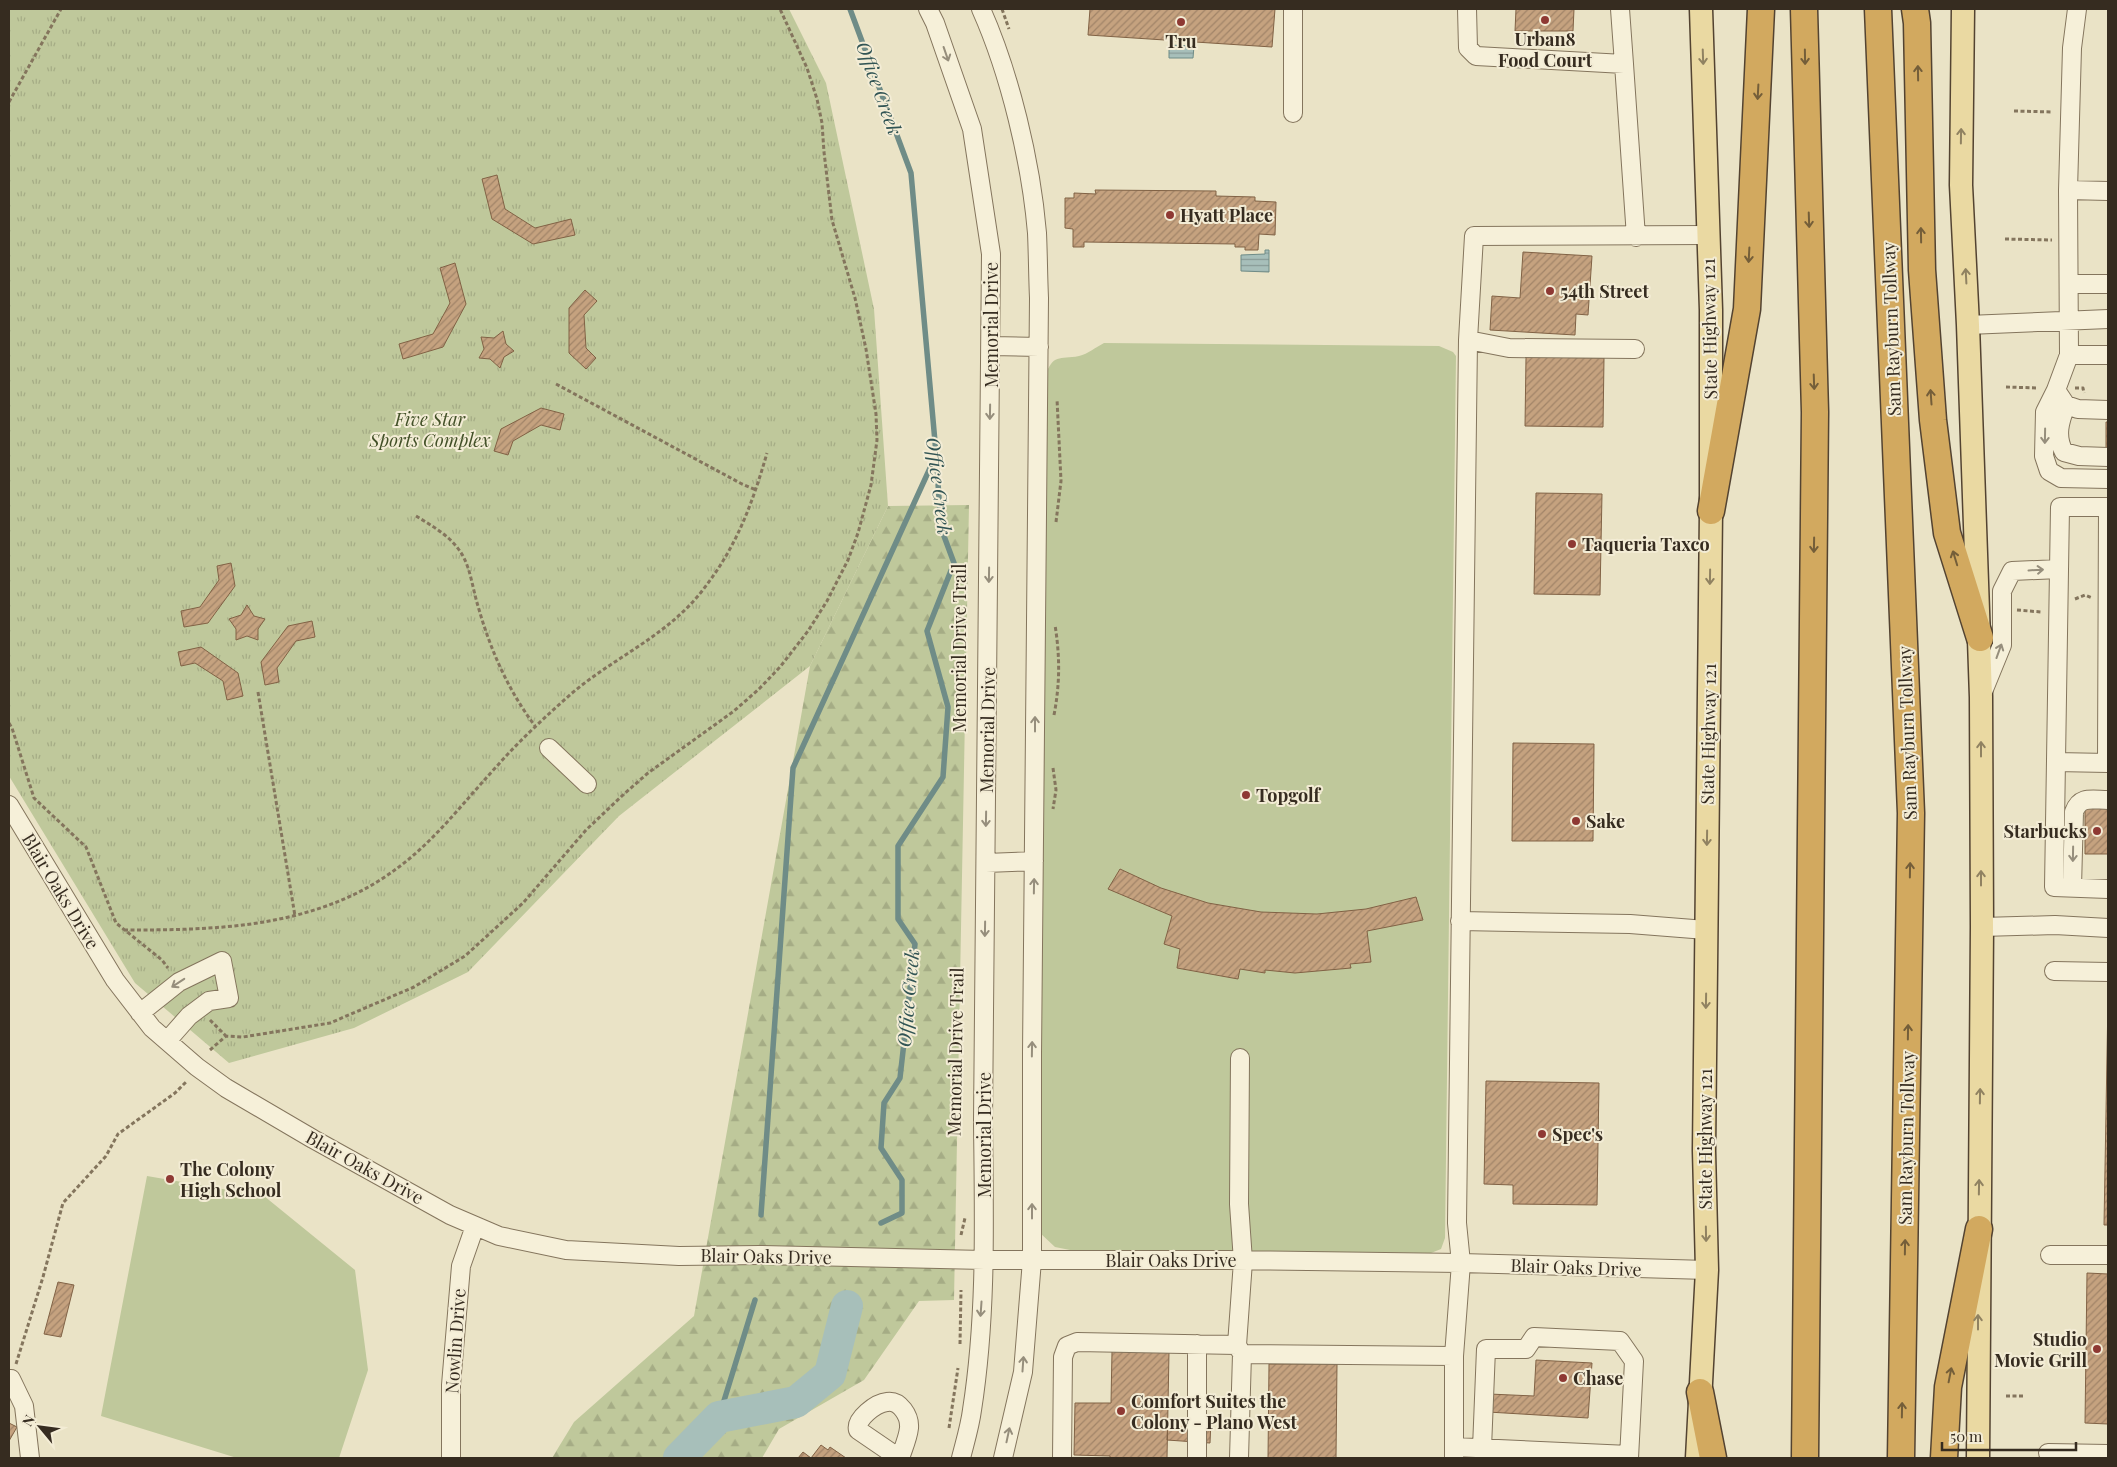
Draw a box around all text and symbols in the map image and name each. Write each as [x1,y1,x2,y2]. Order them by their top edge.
marker: Urban8 Food Court [1539,14,1551,26]
marker: Tru [1175,16,1187,28]
place label: Urban8 Food Court [1498,27,1593,72]
place label: Tru [1165,29,1197,53]
water label: Office Creek [851,38,909,139]
one-way arrow [942,46,951,61]
one-way arrow [1698,49,1708,65]
one-way arrow [1800,49,1810,65]
one-way arrow [1913,65,1923,81]
one-way arrow [1753,84,1762,100]
one-way arrow [1956,129,1966,145]
place label: Hyatt Place [1180,203,1273,227]
marker: Hyatt Place [1164,209,1176,221]
one-way arrow [1805,212,1814,228]
one-way arrow [1916,227,1926,244]
street label: Sam Rayburn Tollway [1876,242,1906,416]
one-way arrow [1745,246,1754,262]
street label: State Highway 121 [1696,258,1722,400]
street label: Memorial Drive [979,262,1003,388]
one-way arrow [1961,268,1970,284]
place label: 54th Street [1560,279,1649,303]
marker: 54th Street [1544,285,1556,297]
one-way arrow [1809,374,1819,390]
one-way arrow [1926,389,1936,405]
one-way arrow [985,404,995,420]
park label: Five Star Sports Complex [368,407,491,452]
one-way arrow [2040,428,2050,444]
water label: Office Creek [921,436,959,536]
place label: Taqueria Taxco [1582,532,1710,556]
one-way arrow [1809,536,1819,553]
marker: Taqueria Taxco [1566,538,1578,550]
one-way arrow [1949,550,1959,566]
street label: Memorial Drive Trail [947,564,971,732]
one-way arrow [984,566,994,583]
one-way arrow [2028,566,2044,575]
one-way arrow [1705,569,1715,585]
one-way arrow [1995,644,2004,660]
street label: Sam Rayburn Tollway [1892,646,1922,820]
street label: State Highway 121 [1695,663,1721,805]
street label: Memorial Drive [974,667,1000,793]
one-way arrow [1030,716,1040,732]
one-way arrow [1976,741,1986,758]
place label: Topgolf [1256,783,1322,807]
marker: Topgolf [1240,789,1252,801]
place label: Sake [1586,809,1625,833]
one-way arrow [981,810,991,826]
marker: Sake [1570,815,1582,827]
place label: Starbucks [2004,819,2087,843]
marker: Starbucks [2091,825,2103,837]
street label: Blair Oaks Drive [17,829,105,953]
one-way arrow [1702,830,1712,846]
one-way arrow [2068,846,2078,862]
one-way arrow [1905,862,1915,878]
one-way arrow [1976,871,1986,887]
one-way arrow [1029,879,1039,895]
one-way arrow [980,921,990,937]
water label: Office Creek [890,948,924,1048]
street label: Memorial Drive Trail [942,967,968,1137]
one-way arrow [172,978,186,988]
one-way arrow [1701,992,1711,1009]
one-way arrow [1903,1024,1913,1040]
one-way arrow [1027,1041,1037,1058]
street label: Sam Rayburn Tollway [1892,1051,1920,1225]
street label: State Highway 121 [1693,1068,1717,1210]
street label: Memorial Drive [972,1072,996,1198]
one-way arrow [1975,1088,1985,1104]
place label: Spec's [1552,1122,1603,1146]
street label: Blair Oaks Drive [302,1125,428,1209]
marker: Spec's [1536,1128,1548,1140]
place label: The Colony High School [180,1157,282,1202]
marker: The Colony High School [164,1173,176,1185]
one-way arrow [1974,1179,1984,1195]
one-way arrow [1027,1204,1037,1220]
one-way arrow [1701,1226,1711,1242]
one-way arrow [1900,1239,1909,1255]
street label: Blair Oaks Drive [700,1243,832,1269]
street label: Blair Oaks Drive [1105,1248,1237,1272]
street label: Blair Oaks Drive [1510,1253,1642,1281]
street label: Nowlin Drive [439,1288,471,1394]
one-way arrow [977,1301,986,1317]
one-way arrow [1973,1314,1983,1330]
place label: Studio Movie Grill [1994,1327,2087,1372]
marker: Studio Movie Grill [2091,1343,2103,1355]
one-way arrow [1019,1356,1028,1372]
place label: Chase [1573,1366,1623,1390]
one-way arrow [1946,1367,1955,1383]
marker: Chase [1557,1372,1569,1384]
place label: Comfort Suites the Colony - Plano West [1131,1389,1298,1434]
north arrow [15,1402,65,1452]
one-way arrow [1897,1402,1907,1418]
marker: Comfort Suites the Colony - Plano West [1115,1405,1127,1417]
text: N [17,1411,39,1429]
scale bar [1942,1420,2076,1452]
text: 50 m [1950,1426,1983,1446]
one-way arrow [1004,1427,1013,1443]

